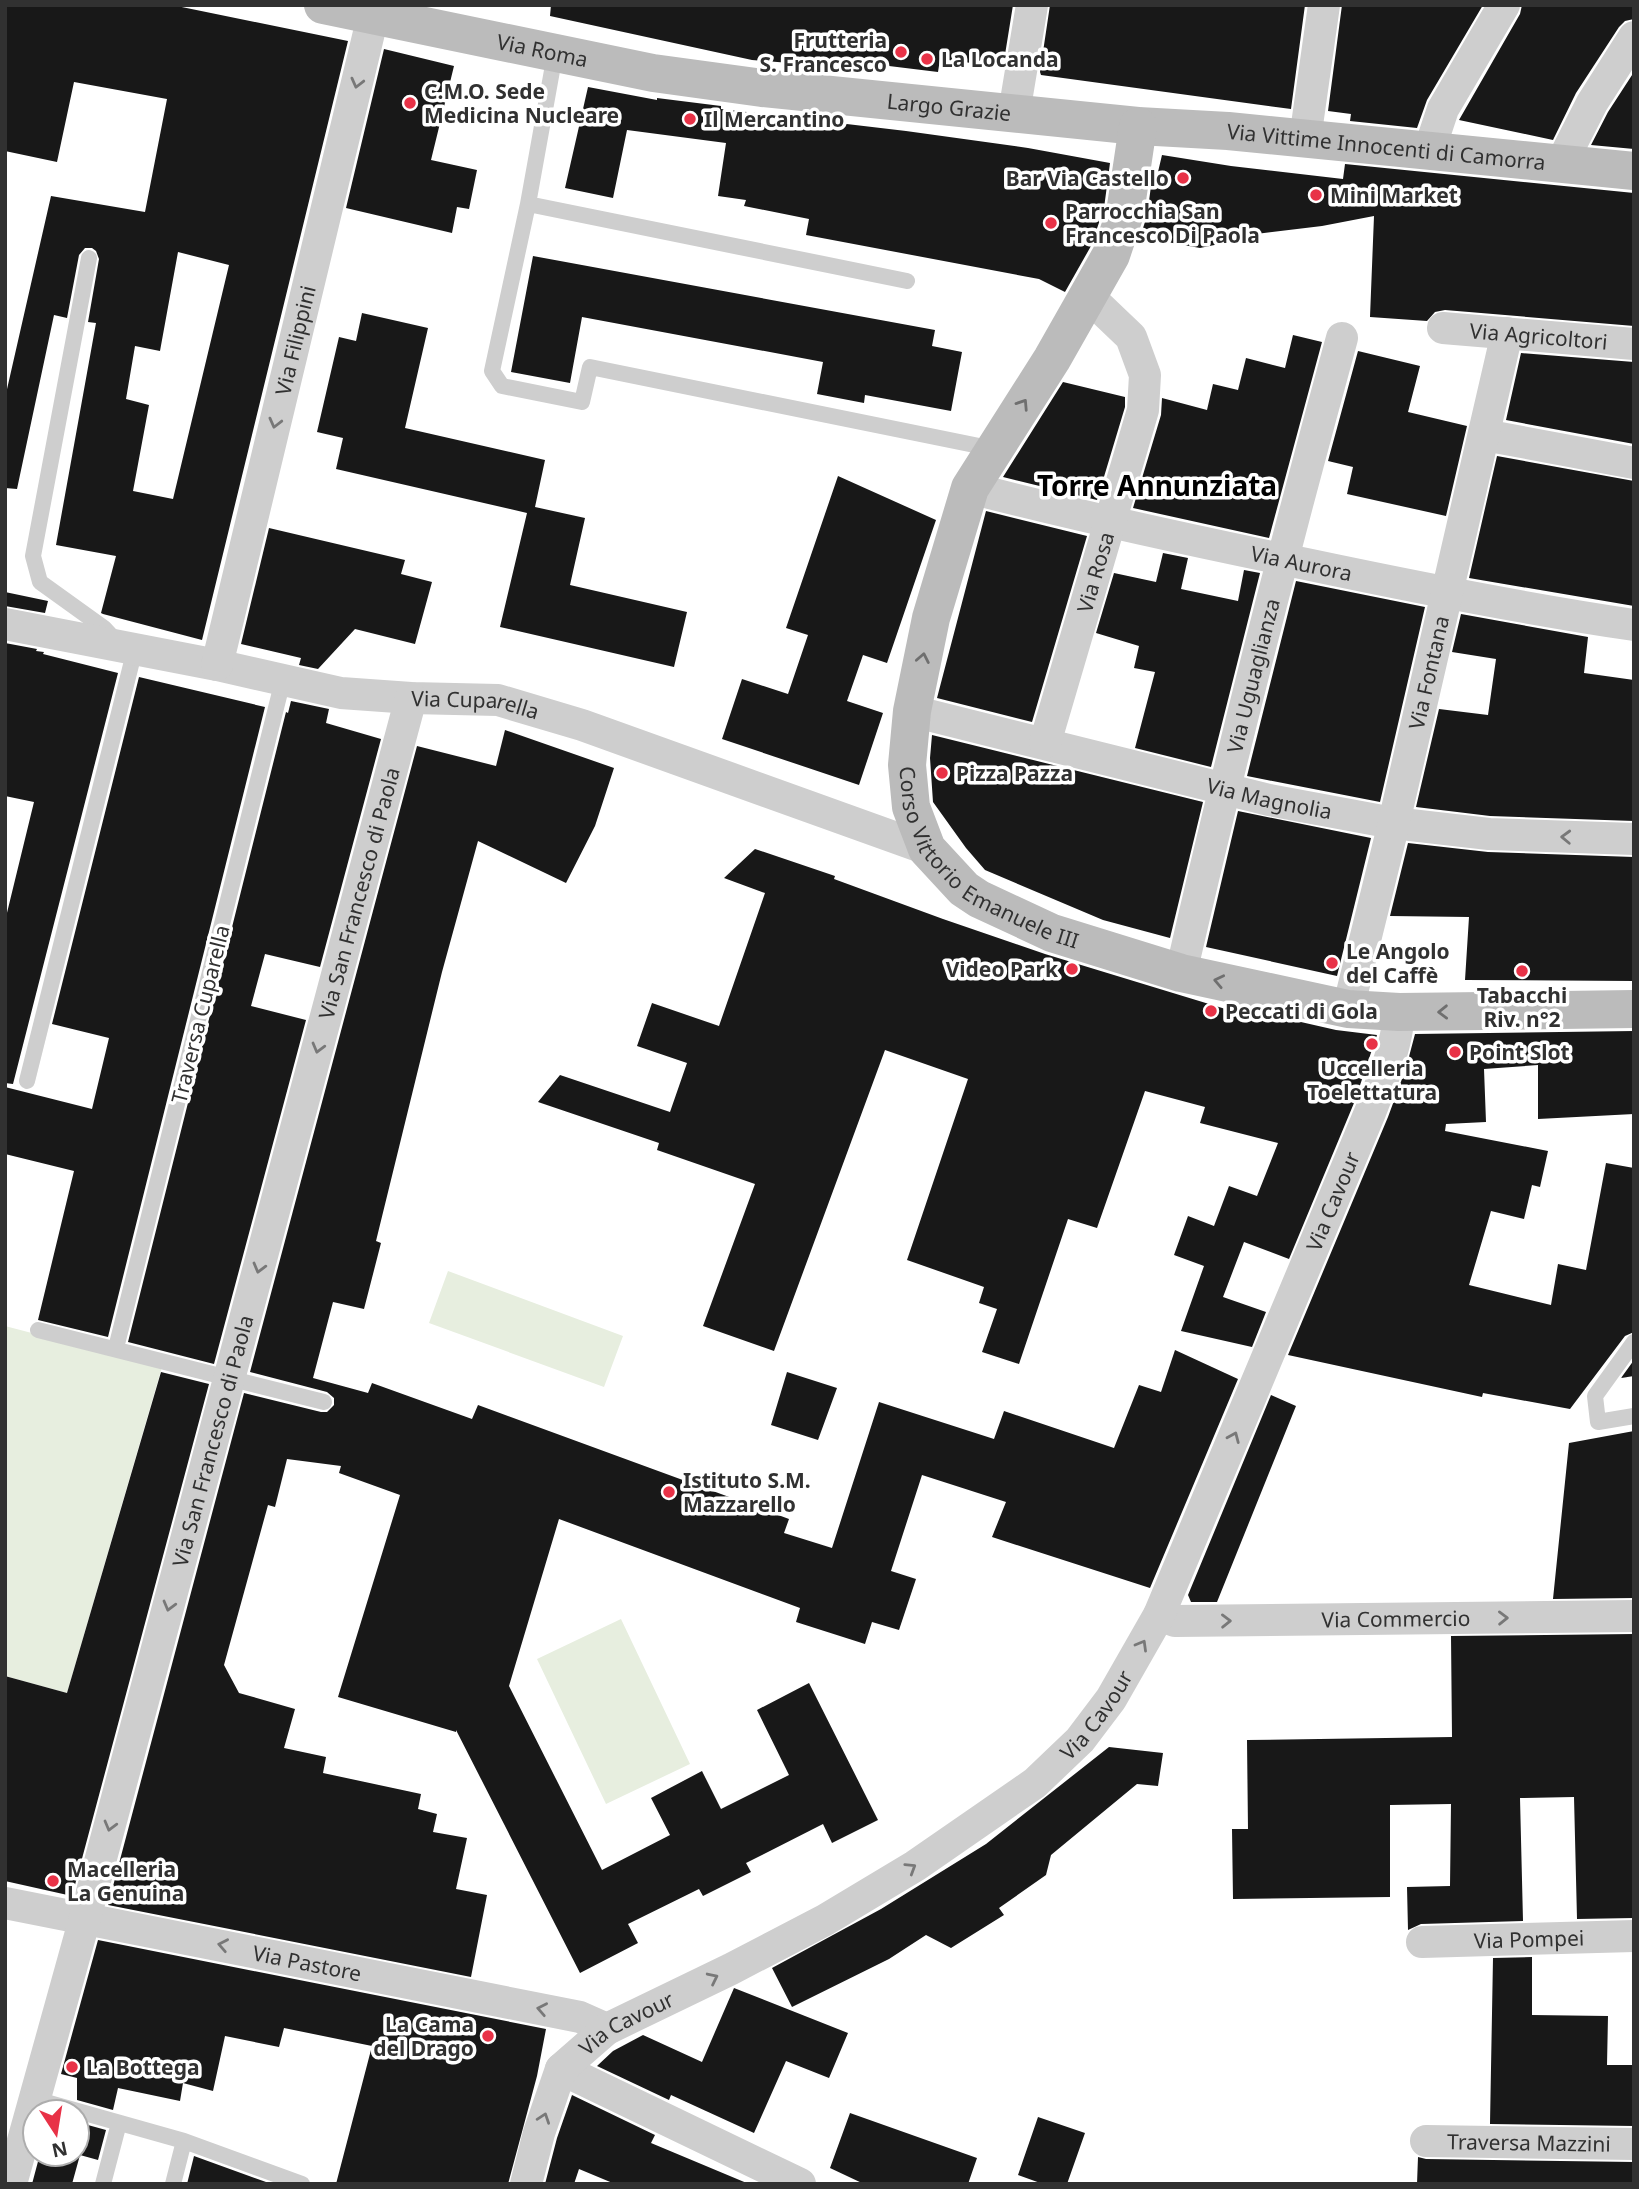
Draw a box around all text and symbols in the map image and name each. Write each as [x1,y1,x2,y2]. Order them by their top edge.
place label: Frutteria S. Francesco [759,26,887,78]
street label: Via Roma [494,27,591,73]
marker: Frutteria S. Francesco [893,44,909,60]
place label: La Locanda [941,45,1059,73]
marker: La Locanda [919,51,935,67]
one-way arrow [351,77,366,89]
place label: C.M.O. Sede Medicina Nucleare [424,77,619,129]
street label: Largo Grazie [886,87,1013,127]
marker: C.M.O. Sede Medicina Nucleare [402,95,418,111]
place label: Il Mercantino [704,105,844,133]
marker: Il Mercantino [682,111,698,127]
street label: Via Vittime Innocenti di Camorra [1226,117,1547,176]
place label: Bar Via Castello [1006,164,1169,192]
marker: Bar Via Castello [1175,170,1191,186]
place label: Mini Market [1330,181,1458,209]
marker: Mini Market [1308,187,1324,203]
place label: Parrocchia San Francesco Di Paola [1065,197,1260,249]
marker: Parrocchia San Francesco Di Paola [1043,215,1059,231]
street label: Via Filippini [268,282,322,398]
street label: Via Agricoltori [1469,316,1609,356]
one-way arrow [1015,398,1028,411]
one-way arrow [269,417,283,429]
district label: Torre Annunziata [1037,466,1277,504]
street label: Via Rosa [1070,529,1120,616]
street label: Via Aurora [1248,539,1355,587]
street label: Via Uguaglianza [1220,595,1286,756]
street label: Via Fontana [1402,613,1455,732]
one-way arrow [914,653,929,665]
street label: Via Cuparella [411,684,542,725]
place label: Pizza Pazza [956,759,1073,787]
street label: Via San Francesco di Paola [312,764,406,1022]
street label: Corso Vittorio Emanuele III [893,765,1082,954]
marker: Pizza Pazza [934,765,950,781]
street label: Via Magnolia [1204,771,1334,825]
one-way arrow [1560,829,1571,844]
street label: Traversa Cuparella [164,922,236,1106]
place label: Le Angolo del Caffè [1346,937,1450,989]
place label: Video Park [946,955,1059,983]
marker: Le Angolo del Caffè [1324,955,1340,971]
marker: Video Park [1064,961,1080,977]
marker: Tabacchi Riv. n°2 [1514,963,1530,979]
one-way arrow [1213,974,1225,989]
place label: Tabacchi Riv. n°2 [1477,981,1567,1033]
place label: Peccati di Gola [1225,997,1378,1025]
marker: Peccati di Gola [1203,1003,1219,1019]
one-way arrow [1437,1004,1448,1019]
marker: Uccelleria Toelettatura [1364,1036,1380,1052]
place label: Point Slot [1469,1038,1570,1066]
one-way arrow [311,1042,326,1054]
marker: Point Slot [1447,1044,1463,1060]
place label: Uccelleria Toelettatura [1307,1054,1437,1106]
street label: Via Cavour [1299,1147,1366,1255]
one-way arrow [253,1262,267,1274]
street label: Via San Francesco di Paola [165,1312,260,1570]
one-way arrow [1225,1432,1239,1444]
place label: Istituto S.M. Mazzarello [683,1466,811,1518]
marker: Istituto S.M. Mazzarello [661,1484,677,1500]
one-way arrow [162,1600,177,1612]
street label: Via Commercio [1321,1604,1471,1633]
one-way arrow [1498,1610,1509,1626]
one-way arrow [1222,1613,1232,1629]
one-way arrow [1134,1640,1147,1653]
street label: Via Cavour [1054,1665,1139,1766]
one-way arrow [104,1820,118,1832]
place label: Macelleria La Genuina [67,1855,184,1907]
one-way arrow [904,1863,917,1876]
marker: Macelleria La Genuina [45,1873,61,1889]
street label: Via Pompei [1473,1923,1585,1955]
street label: Via Pastore [250,1938,364,1987]
one-way arrow [217,1939,229,1954]
one-way arrow [706,1973,718,1987]
street label: Via Cavour [573,1985,679,2061]
one-way arrow [536,2002,548,2017]
place label: La Cama del Drago [373,2010,474,2062]
marker: La Cama del Drago [480,2028,496,2044]
place label: La Bottega [86,2053,199,2081]
marker: La Bottega [64,2059,80,2075]
north arrow [21,2098,91,2168]
one-way arrow [536,2113,550,2125]
street label: Traversa Mazzini [1447,2127,1611,2158]
text: N [49,2135,70,2164]

